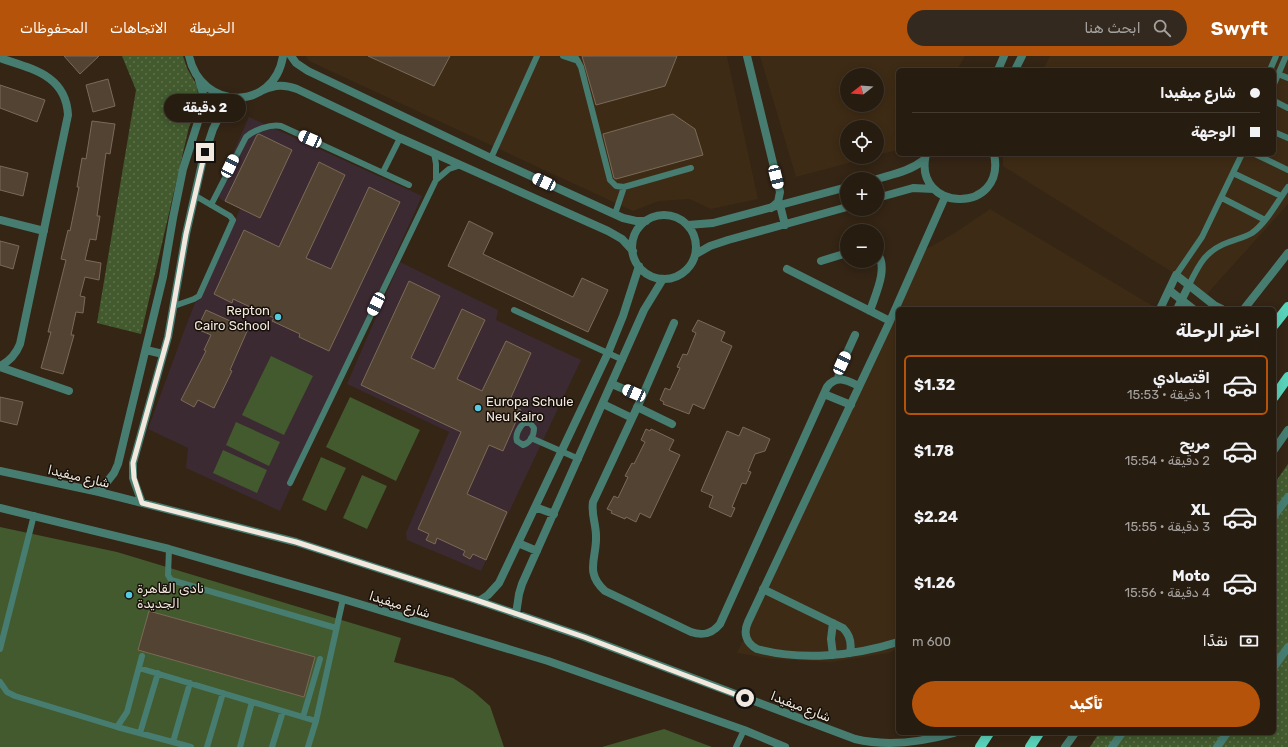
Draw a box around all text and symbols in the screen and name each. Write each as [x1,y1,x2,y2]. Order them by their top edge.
search box [907,10,1187,46]
icon: search [1151,17,1173,39]
text: Swyft [1211,17,1268,40]
text: ابحث هنا [1084,19,1141,37]
text: المحفوظات [20,20,88,37]
text: الاتجاهات [110,20,167,37]
text: الخريطة [189,20,235,37]
north arrow [840,68,884,112]
map controls [840,68,884,268]
text: شارع ميفيدا [1160,84,1236,102]
callout: 2 دقيقة [164,94,246,122]
text: 2 دقيقة [183,100,227,115]
button: locate [840,120,884,164]
text: الوجهة [1191,123,1236,141]
car [297,129,323,149]
route end [196,143,214,161]
car [219,153,241,179]
car [767,164,785,190]
car [531,171,557,193]
button: + [840,172,884,216]
button: − [840,224,884,268]
car [365,291,387,317]
place label: Repton Cairo School [194,303,270,333]
marker: Repton Cairo School [273,312,283,322]
text: اختر الرحلة [1176,320,1260,342]
car [831,350,853,376]
icon: car [1222,367,1258,403]
text: اقتصادي [1153,369,1210,387]
text: $1.32 [914,376,955,394]
car [621,383,647,403]
text: 1 دقيقة · 15:53 [1127,387,1210,402]
place label: Europa Schule Neu Kairo [486,394,573,424]
marker: Europa Schule Neu Kairo [473,403,483,413]
icon: car [1222,433,1258,469]
text: مريح [1179,435,1210,453]
text: $1.78 [914,442,954,460]
text: 2 دقيقة · 15:54 [1125,453,1210,468]
street label: شارع ميفيدا [46,462,111,493]
icon: car [1222,499,1258,535]
text: XL [1191,501,1210,519]
text: $2.24 [914,508,958,526]
text: 3 دقيقة · 15:55 [1125,519,1210,534]
icon: car [1222,565,1258,601]
text: Moto [1172,567,1210,585]
text: $1.26 [914,574,955,592]
place label: نادى القاهرة الجديدة [137,581,204,611]
text: 4 دقيقة · 15:56 [1124,585,1210,600]
street label: شارع ميفيدا [367,588,432,623]
marker: نادى القاهرة الجديدة [124,590,134,600]
icon: cash [1238,630,1260,652]
text: نقدًا [1203,632,1228,650]
text: 600 m [912,634,951,649]
button: تأكيد [912,681,1260,727]
street label: شارع ميفيدا [768,688,833,727]
route start [736,689,754,707]

